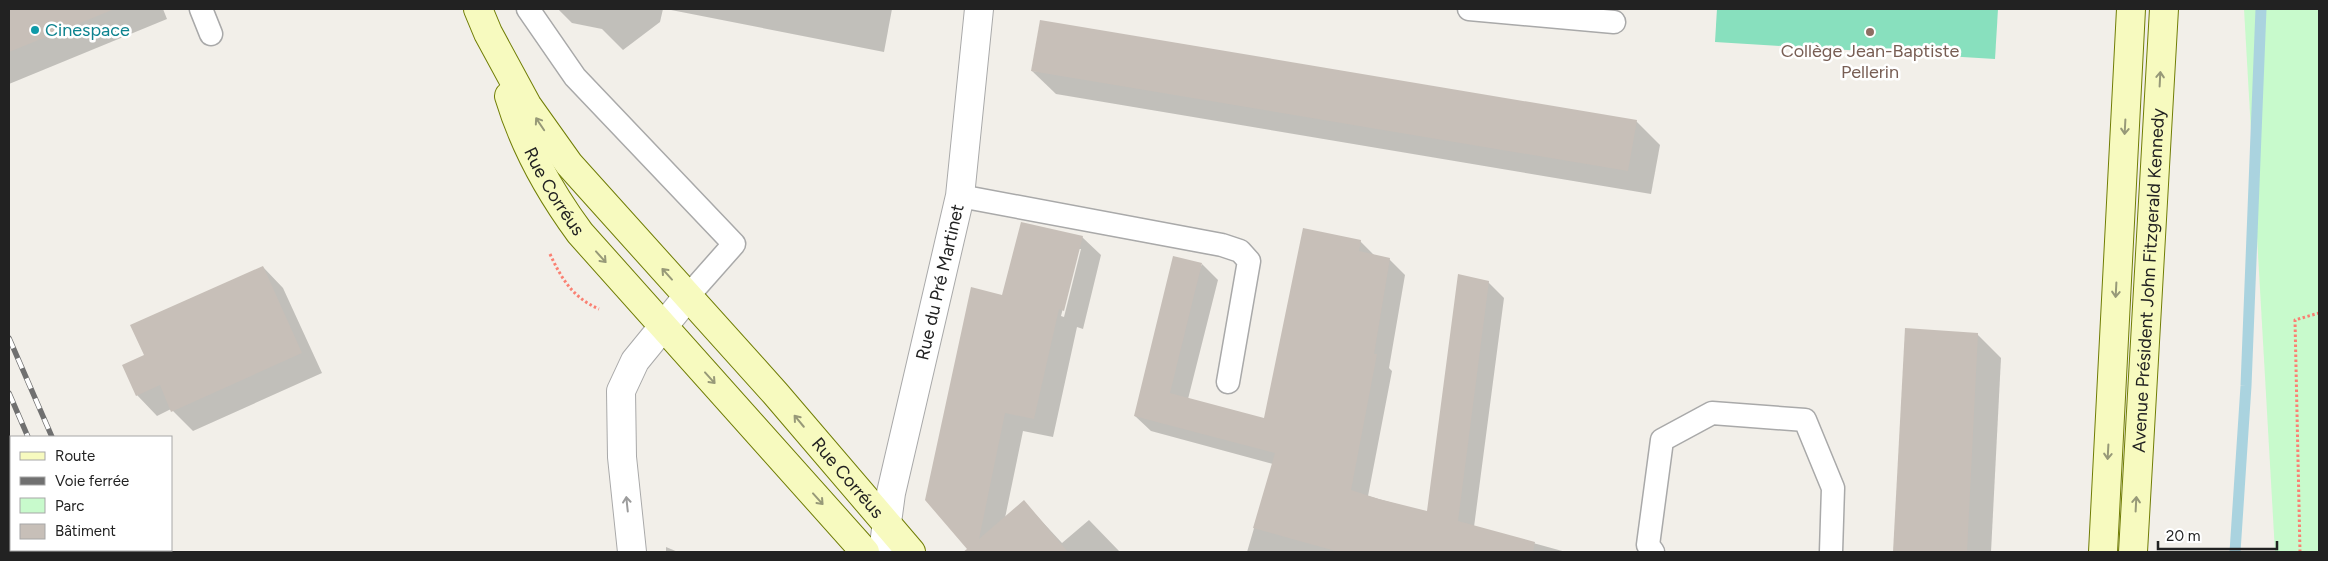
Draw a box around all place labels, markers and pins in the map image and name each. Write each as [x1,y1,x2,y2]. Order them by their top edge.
place label: Cinespace [45,19,130,41]
marker: Cinespace [29,24,41,36]
marker: Collège Jean-Baptiste Pellerin [1864,26,1876,38]
place label: Collège Jean-Baptiste Pellerin [1781,40,1959,83]

